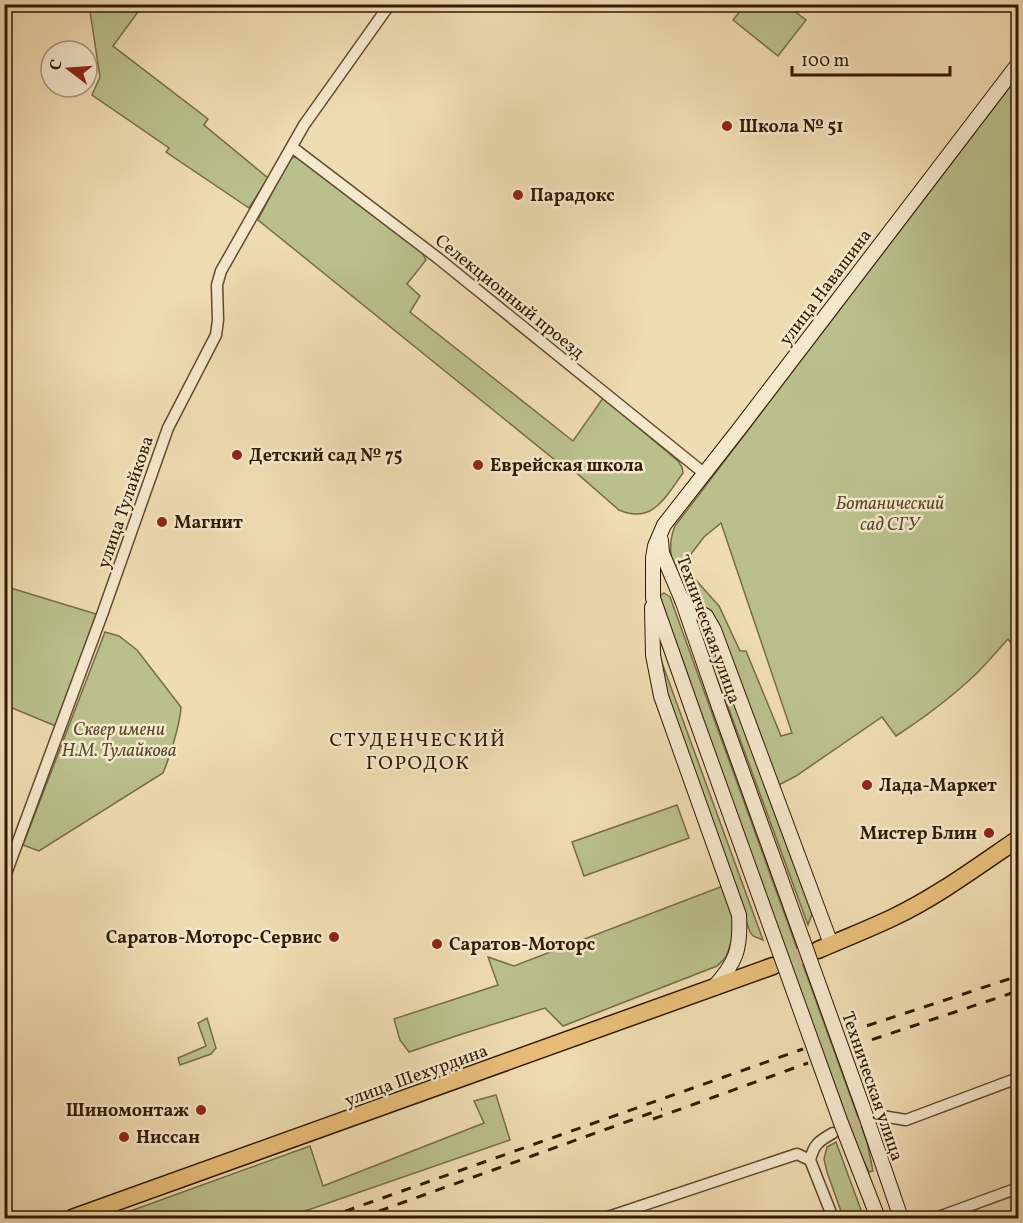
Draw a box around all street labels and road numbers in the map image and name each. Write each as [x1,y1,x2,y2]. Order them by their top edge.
street label: улица Навашина [774,224,878,351]
street label: Селекционный проезд [429,229,589,365]
street label: улица Тулайкова [92,433,161,572]
street label: Техническая улица [669,552,746,707]
street label: Техническая улица [834,1008,909,1165]
street label: улица Шехурдина [341,1039,492,1114]

